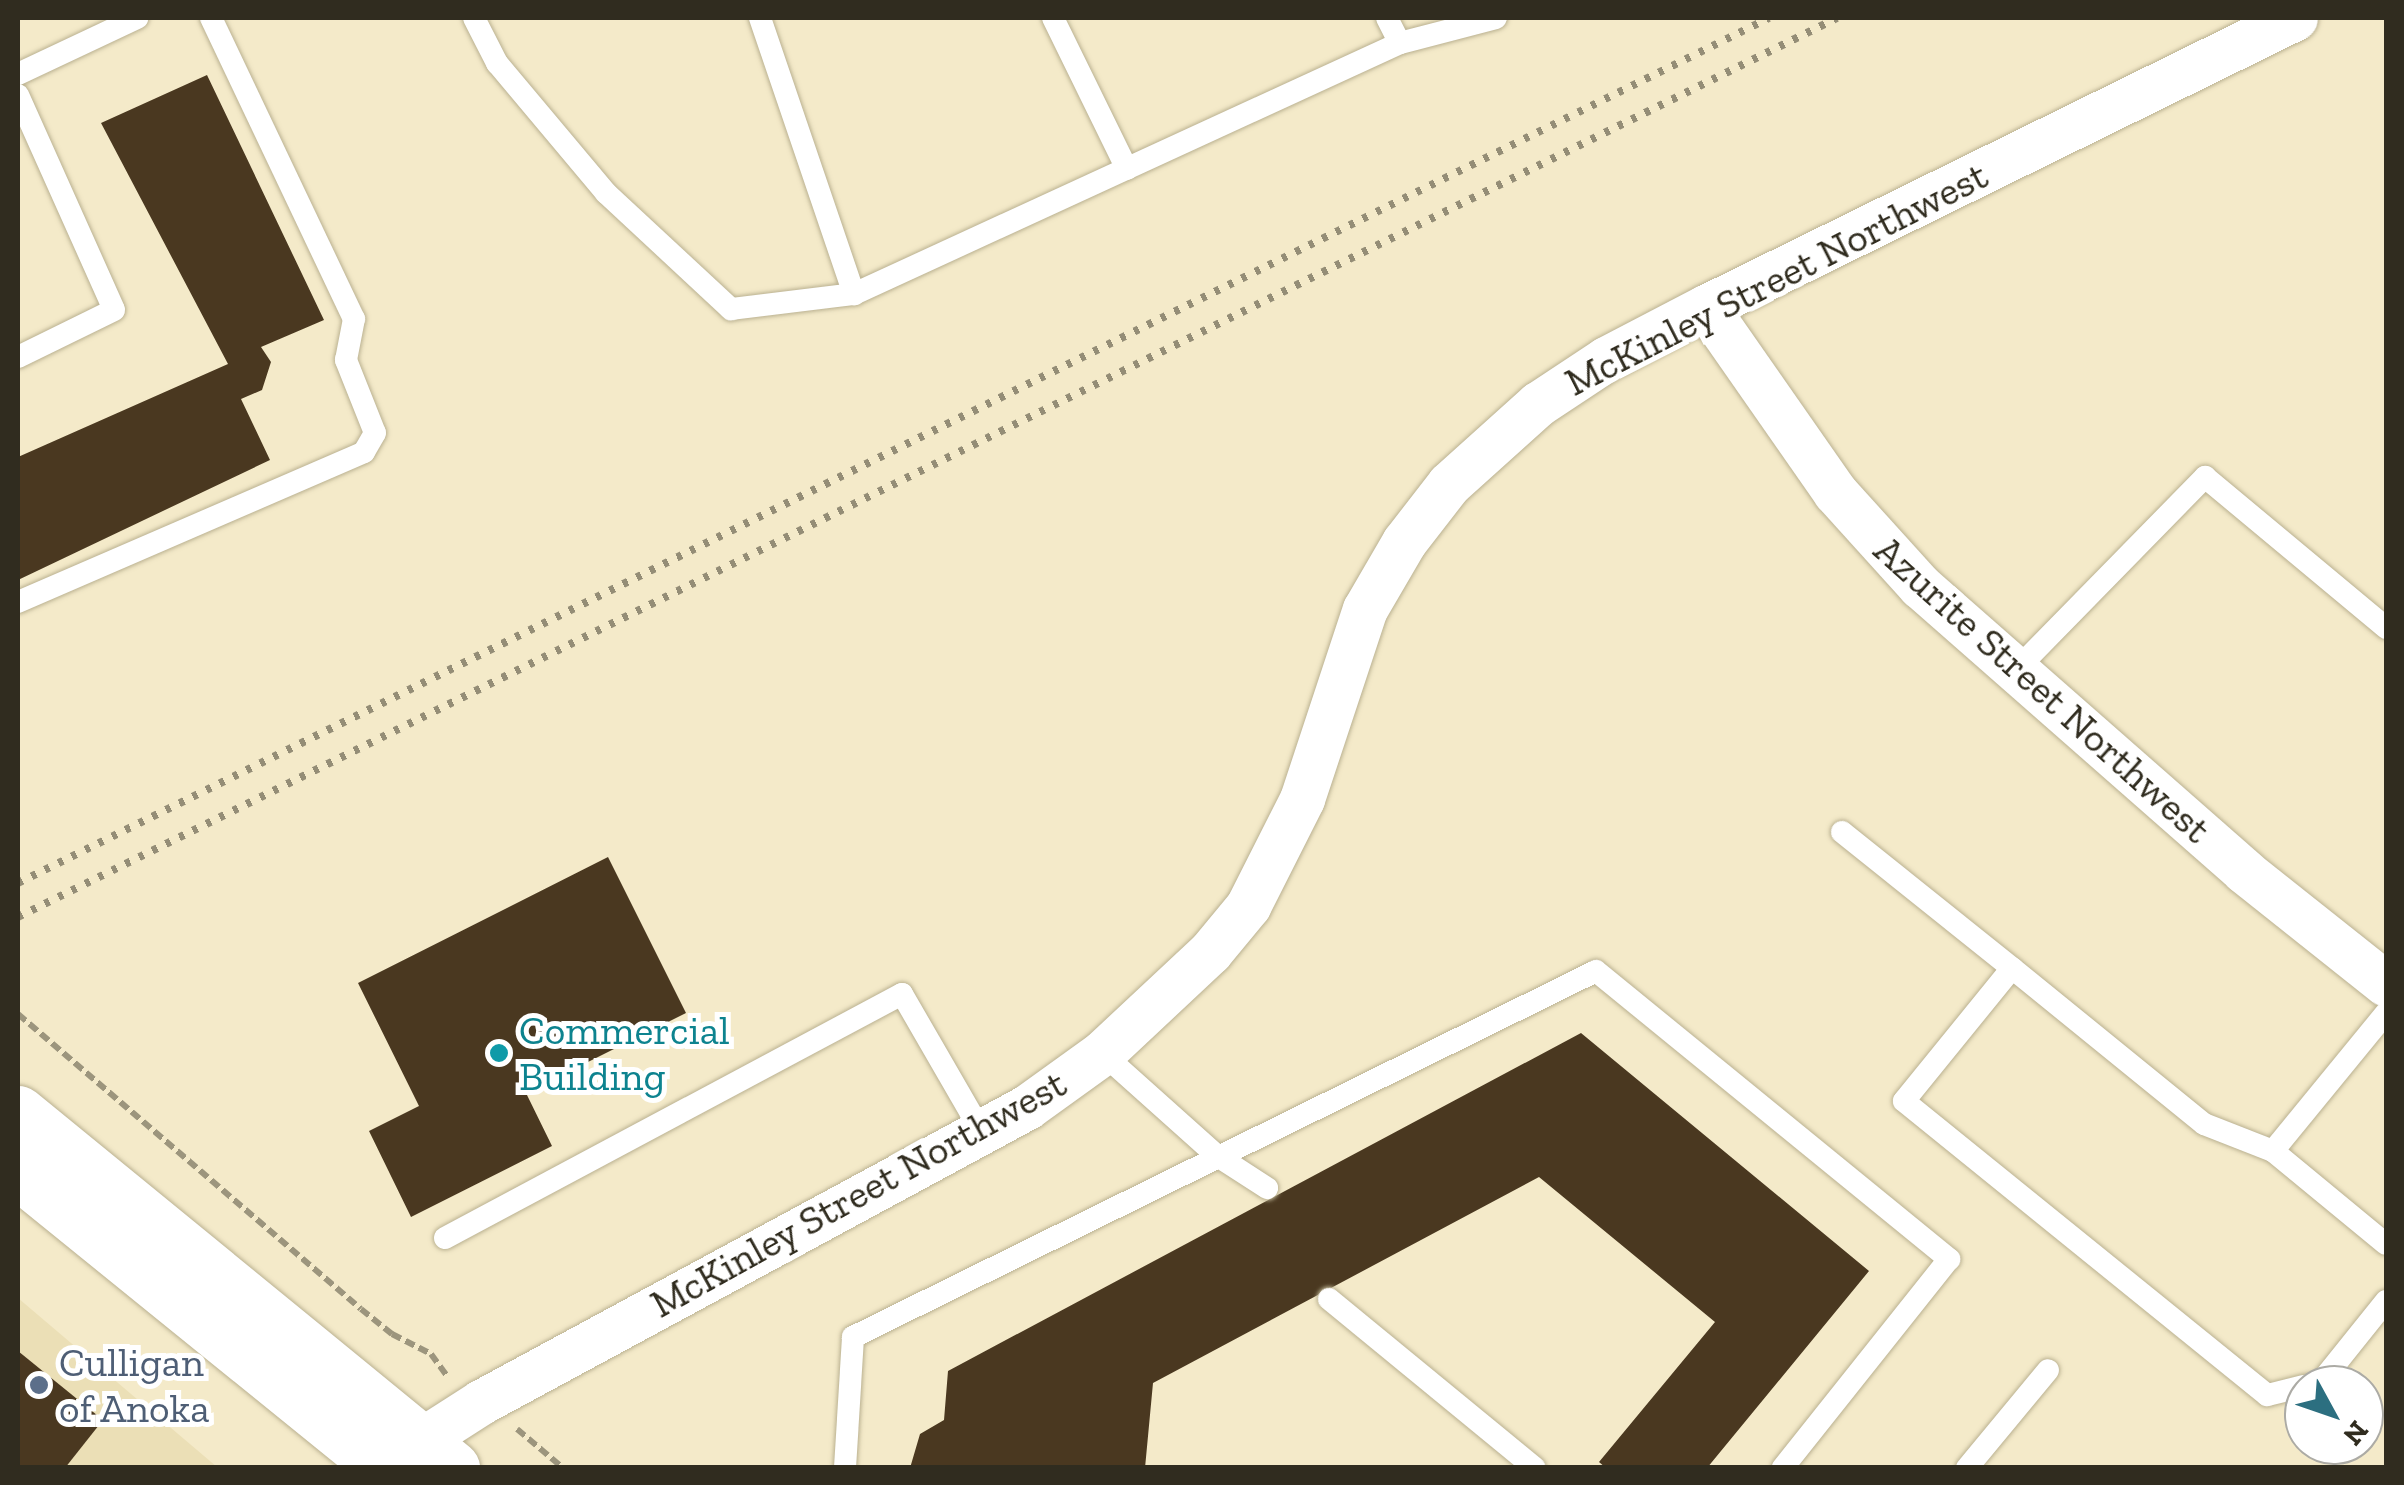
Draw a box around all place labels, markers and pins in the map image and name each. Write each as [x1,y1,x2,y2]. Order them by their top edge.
place label: Commercial Building [519,1006,730,1100]
marker: Commercial Building [488,1042,510,1064]
place label: Culligan of Anoka [59,1338,211,1432]
marker: Culligan of Anoka [28,1374,50,1396]

